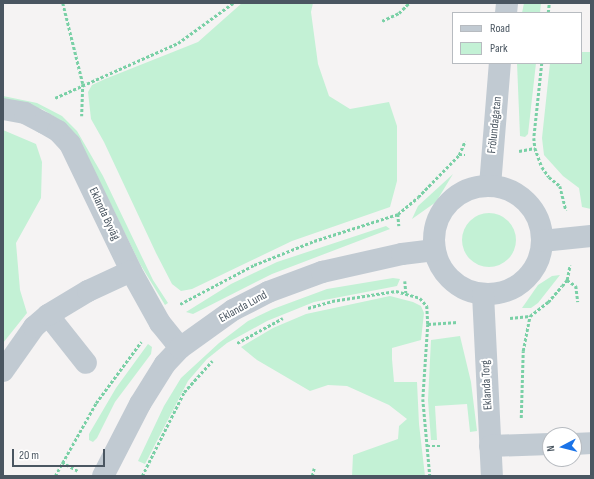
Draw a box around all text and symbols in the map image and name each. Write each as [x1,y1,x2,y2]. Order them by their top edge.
legend [452,12,582,64]
text: Road [490,21,510,36]
text: Park [490,41,508,56]
street label: Frölundagatan [485,96,505,154]
street label: Eklanda Byväg [85,185,123,243]
street label: Eklanda Lund [216,288,270,326]
street label: Eklanda Torg [479,360,495,410]
north arrow [542,427,582,467]
scale bar [14,441,107,467]
text: N [544,445,557,452]
text: 20 m [19,448,39,463]

